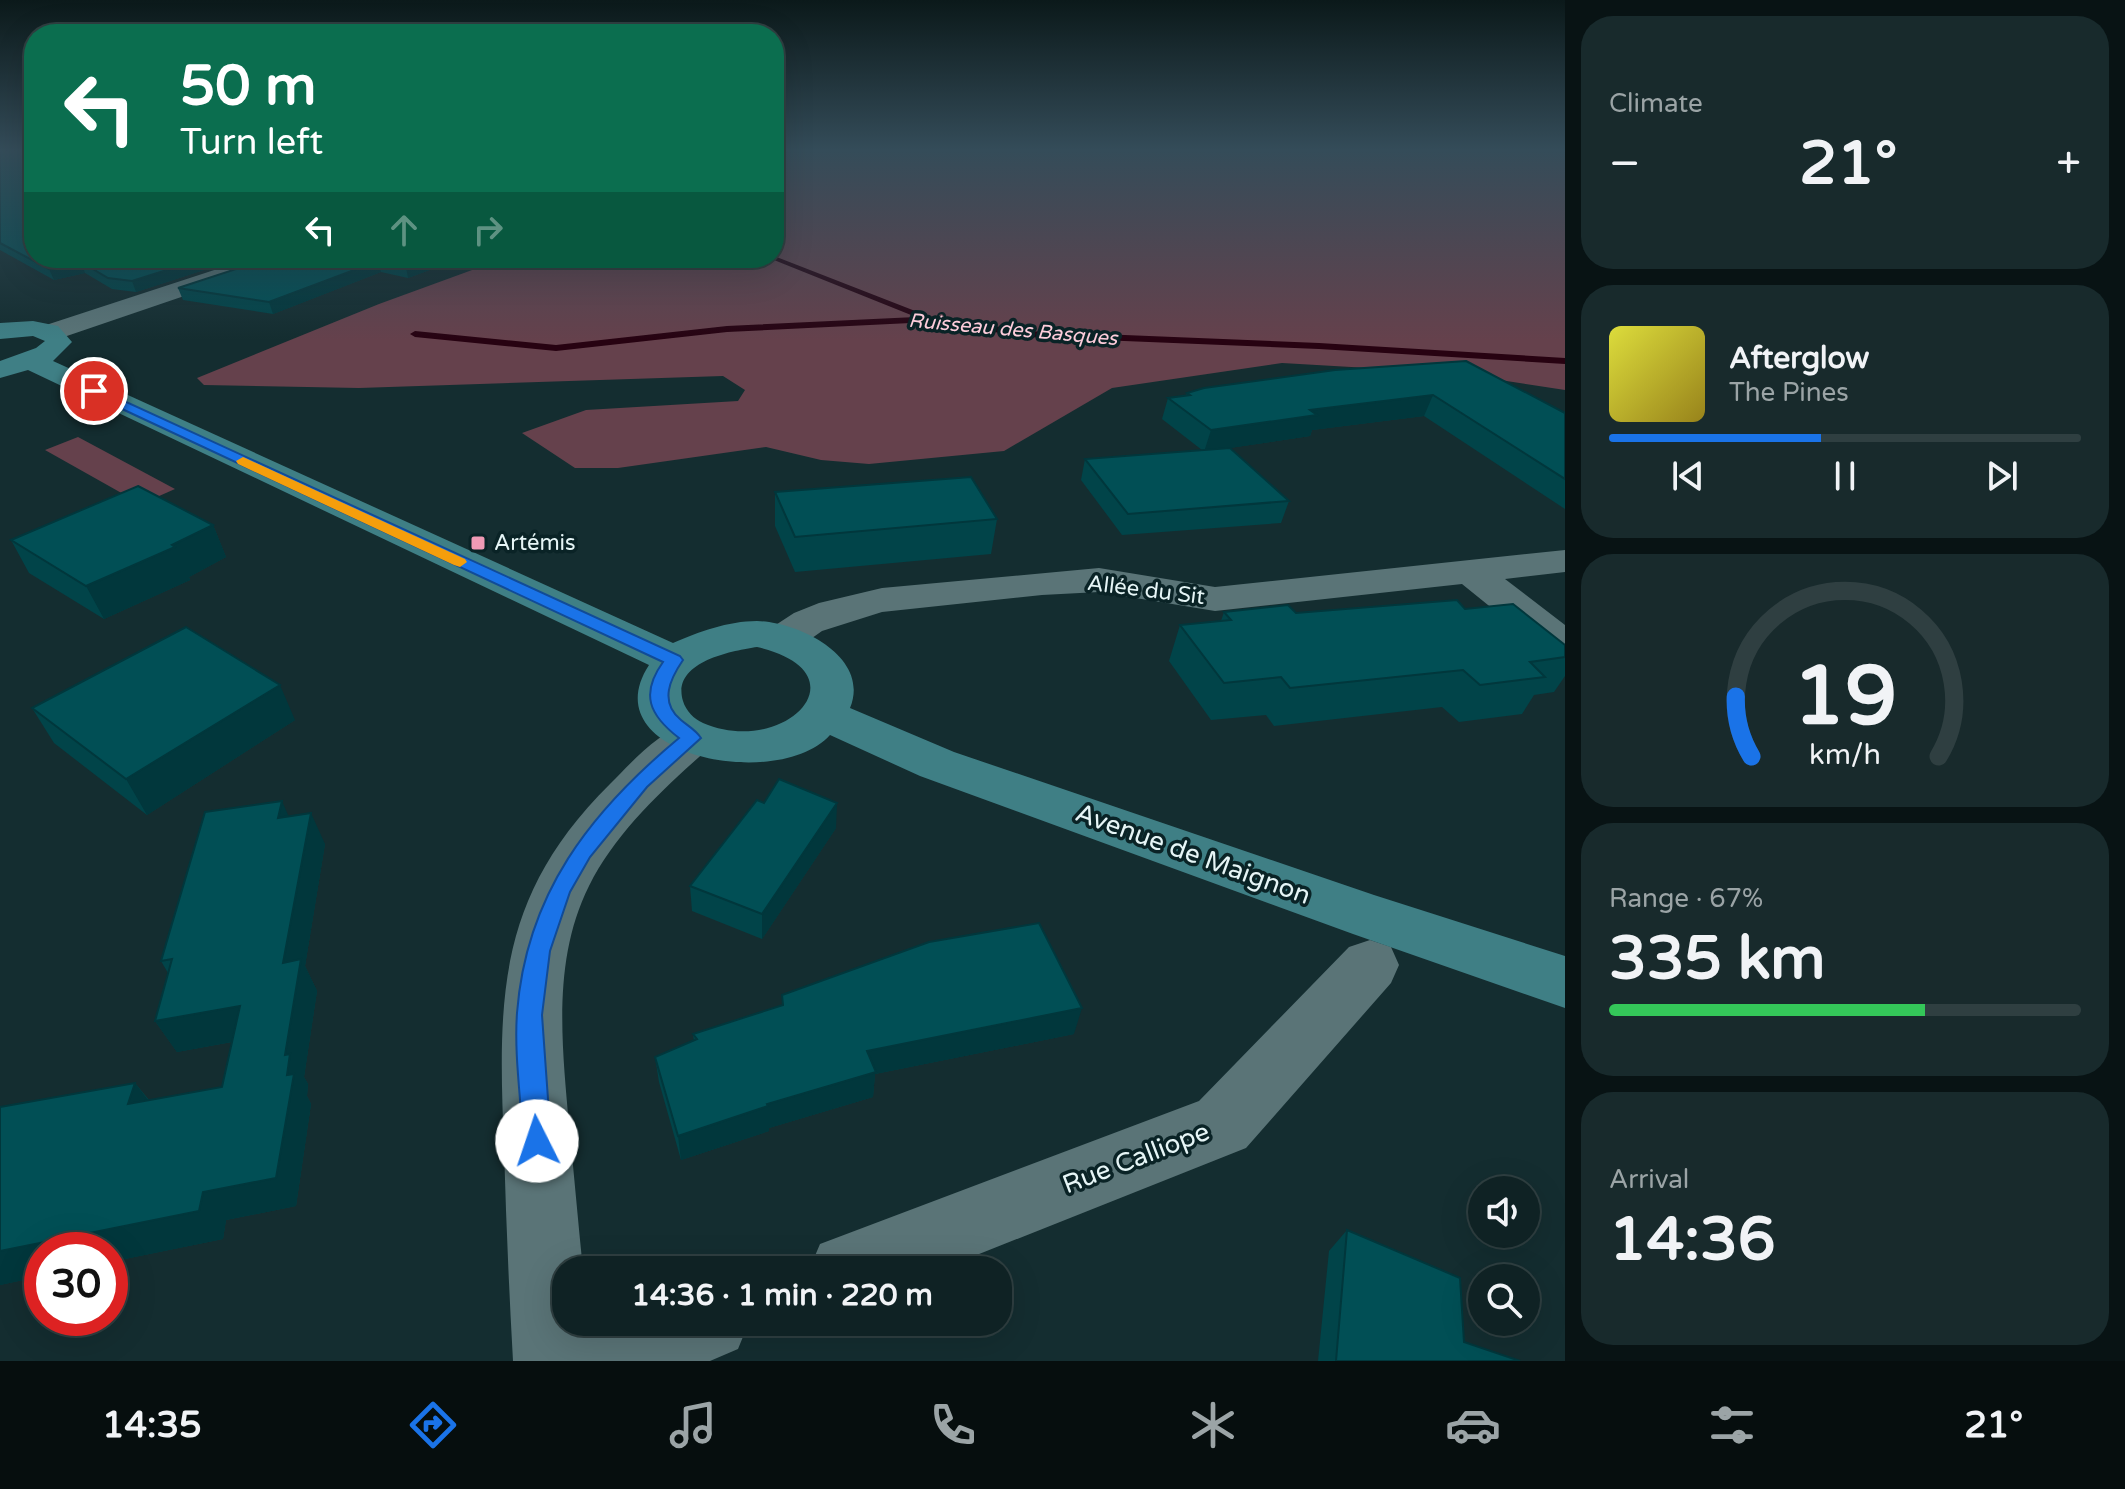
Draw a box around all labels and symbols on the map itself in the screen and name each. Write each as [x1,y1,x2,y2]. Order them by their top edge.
water label: Ruisseau des Basques [908,309,1120,351]
pin [60,357,128,425]
place label: Artémis [494,530,576,556]
marker: Artémis [469,534,487,552]
street label: Allée du Sit [1086,570,1206,610]
street label: Avenue de Maignon [1071,797,1315,911]
position arrow [495,1099,579,1183]
street label: Rue Calliope [1058,1116,1214,1200]
speed limit sign: 30 [24,1232,128,1336]

